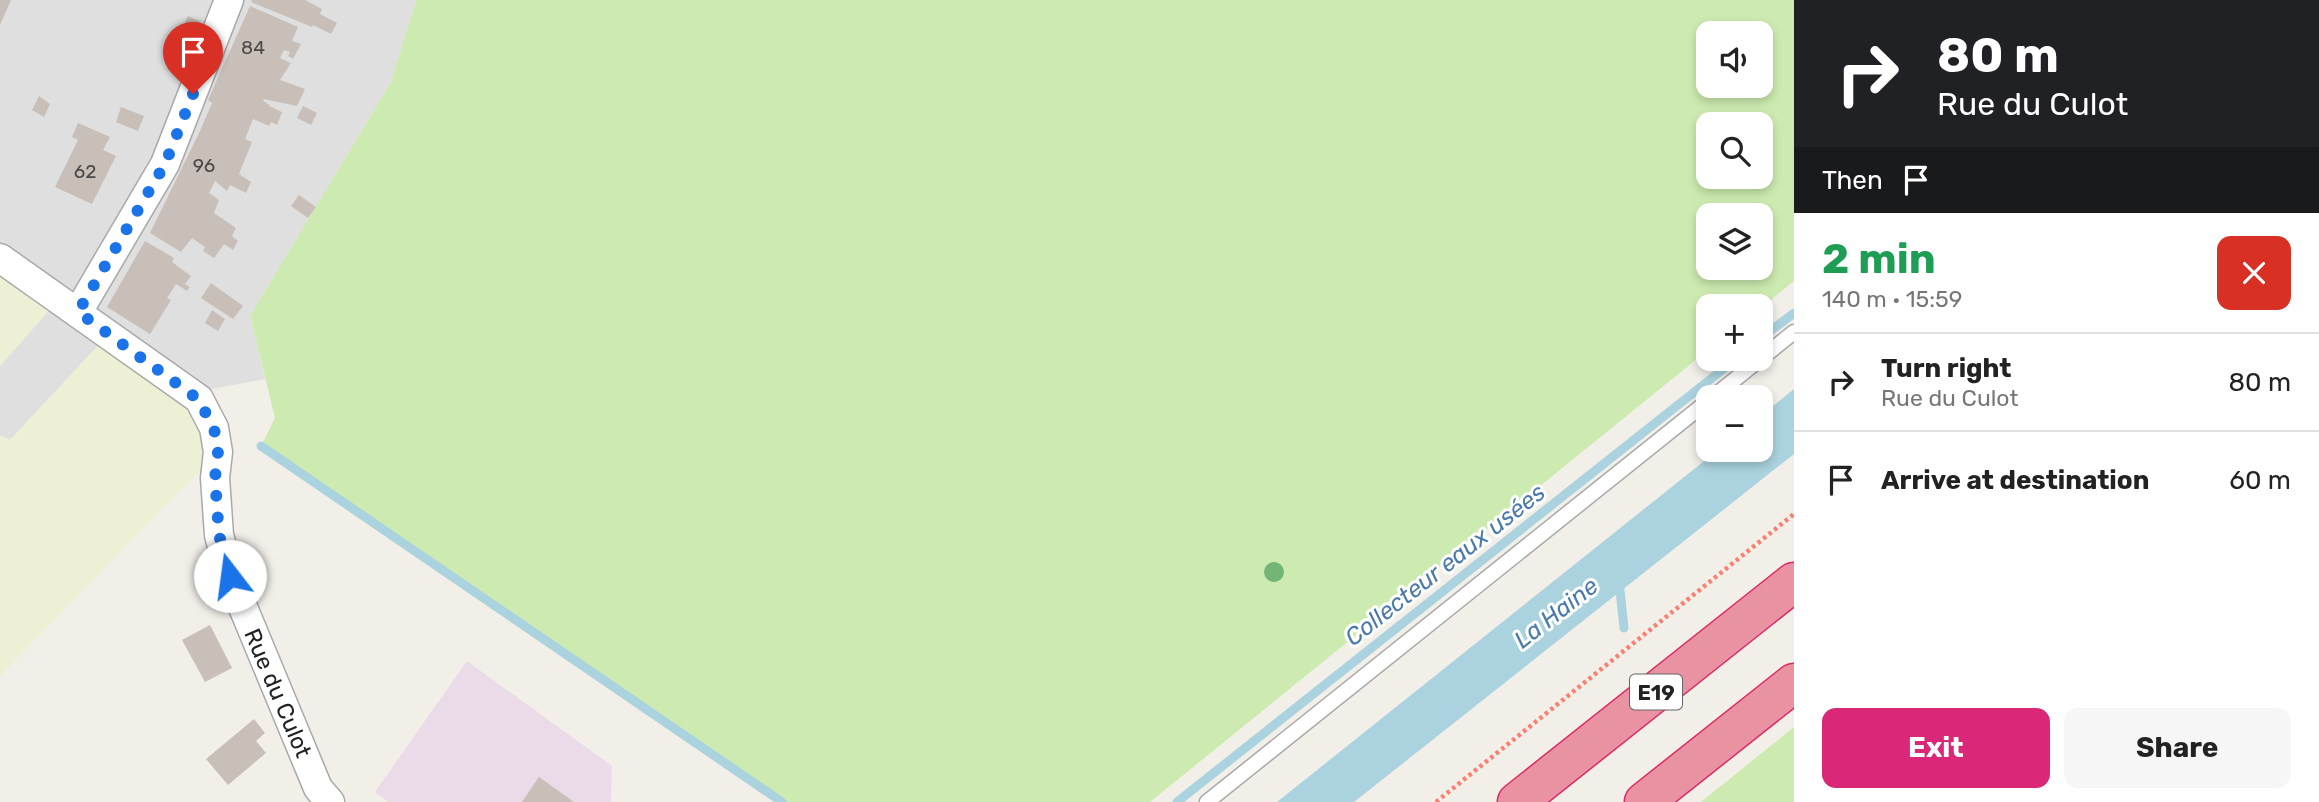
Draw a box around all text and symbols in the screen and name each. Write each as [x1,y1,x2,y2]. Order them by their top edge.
map controls [1696,21,1773,462]
button: sound [1696,21,1773,98]
pin [163,22,223,94]
text: 80 m [1937,26,2059,84]
icon: right [1822,28,1913,119]
icon: arrive [174,33,212,71]
house number: 84 [241,36,265,59]
text: Rue du Culot [1937,85,2128,123]
button: search [1696,112,1773,189]
house number: 96 [193,154,215,177]
house number: 62 [74,160,96,183]
icon: arrive [1897,161,1935,199]
text: Then [1822,165,1883,196]
button: layers [1696,203,1773,280]
text: 2 min [1822,234,1936,284]
button: close [2217,236,2291,310]
text: 140 m · 15:59 [1822,285,1962,313]
button: + [1696,294,1773,371]
text: Turn right [1881,353,2011,384]
icon: right [1822,363,1860,401]
text: 80 m [2228,367,2291,398]
text: Rue du Culot [1881,384,2018,412]
button: − [1696,385,1773,462]
icon: arrive [1822,461,1860,499]
text: Arrive at destination [1881,465,2149,496]
text: 60 m [2229,465,2291,496]
water label: Collecteur eaux usées [1339,478,1551,652]
position arrow [193,539,267,613]
water label: La Haine [1509,572,1603,654]
street label: Rue du Culot [238,624,318,762]
road number: E19 [1630,674,1682,710]
button: Exit [1822,708,2050,788]
button: Share [2064,708,2291,788]

